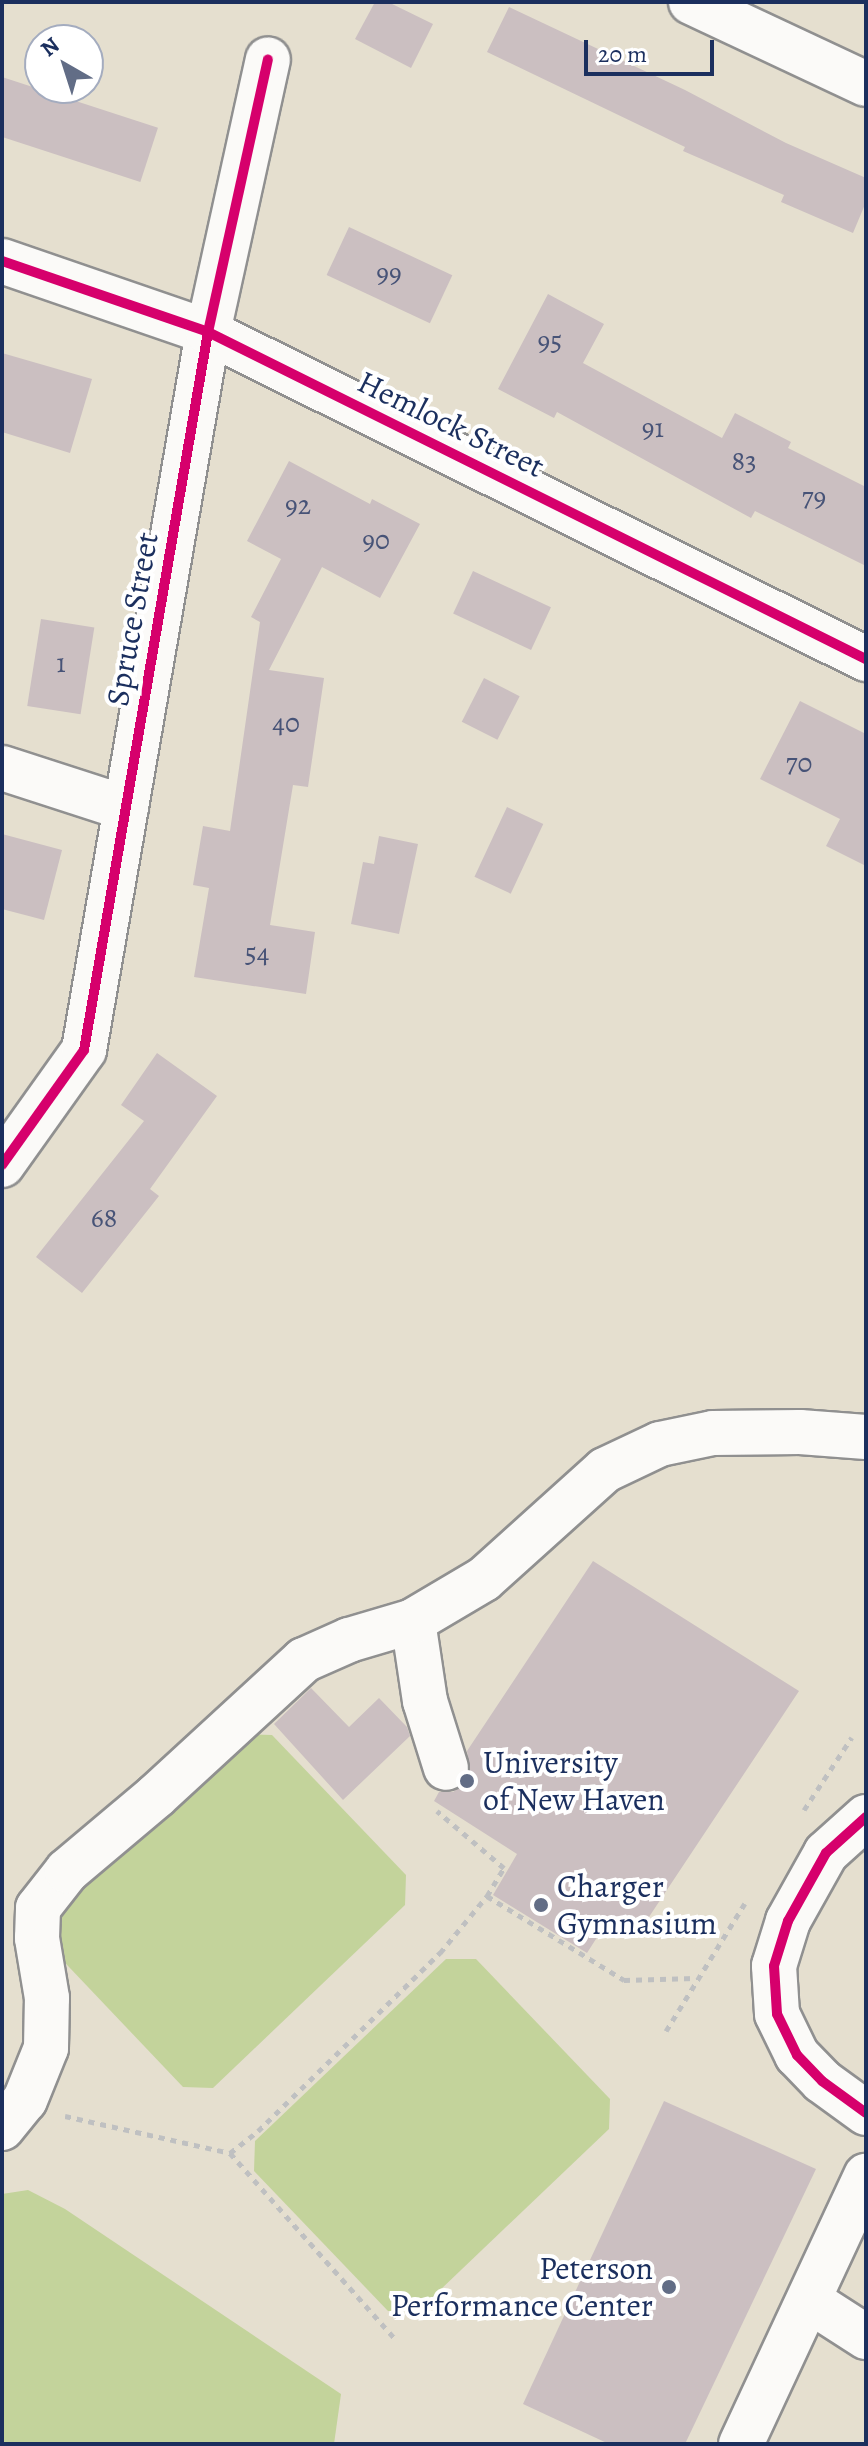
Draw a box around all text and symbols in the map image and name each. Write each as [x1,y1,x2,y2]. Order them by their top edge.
north arrow [24,24,104,104]
scale bar [588,24,718,74]
text: N [34,30,66,64]
text: 20 m [598,38,647,70]
house number: 99 [376,256,402,290]
house number: 95 [538,324,562,358]
street label: Hemlock Street [351,362,551,486]
house number: 91 [642,411,664,445]
house number: 83 [731,444,757,478]
house number: 79 [802,480,826,514]
house number: 92 [285,488,311,522]
house number: 90 [362,523,390,557]
street label: Spruce Street [98,529,166,709]
house number: 1 [56,646,66,680]
house number: 40 [272,706,300,740]
house number: 70 [786,746,812,780]
house number: 54 [245,936,269,970]
house number: 68 [91,1201,117,1235]
place label: University of New Haven [483,1744,665,1819]
marker: University of New Haven [458,1772,476,1790]
place label: Charger Gymnasium [557,1868,717,1943]
marker: Charger Gymnasium [532,1896,550,1914]
place label: Peterson Performance Center [391,2250,653,2325]
marker: Peterson Performance Center [660,2278,678,2296]

